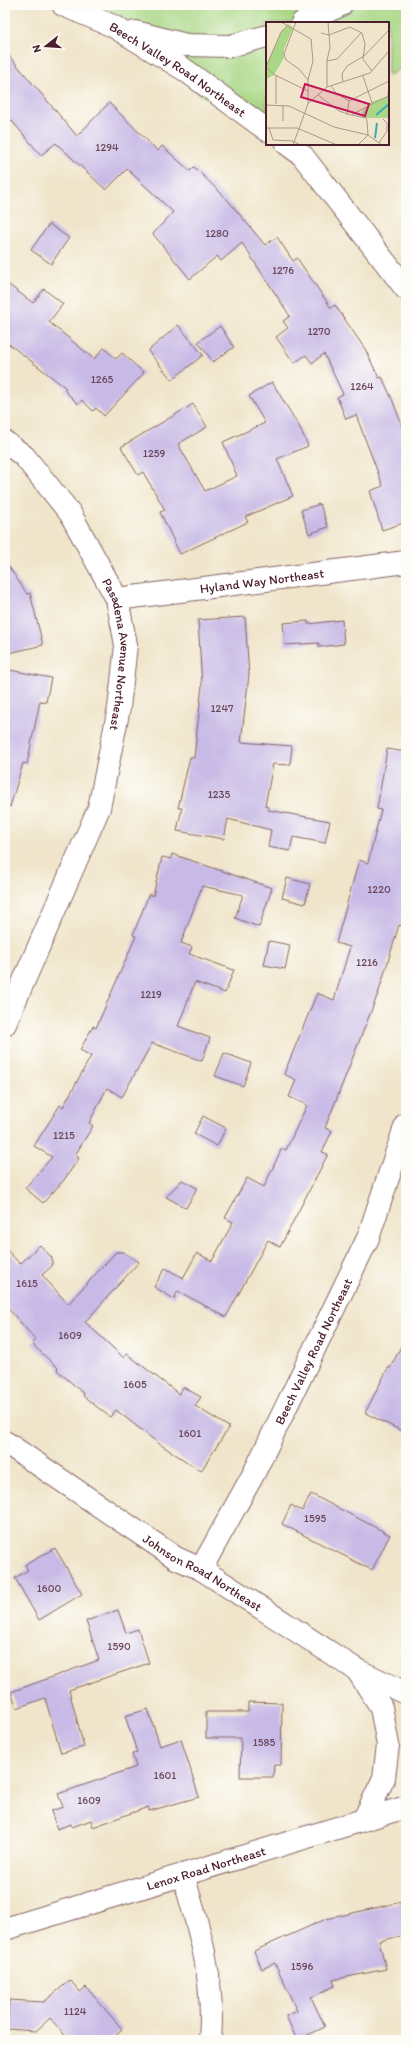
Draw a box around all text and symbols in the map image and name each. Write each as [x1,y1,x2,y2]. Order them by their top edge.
street label: Beech Valley Road Northeast [107,18,249,120]
inset map [266,22,389,145]
north arrow [26,26,66,66]
text: N [30,43,44,54]
house number: 1294 [95,141,119,154]
house number: 1280 [205,227,229,240]
house number: 1276 [272,264,294,277]
house number: 1270 [307,325,331,338]
house number: 1265 [91,373,113,386]
house number: 1264 [350,380,374,393]
house number: 1259 [143,447,165,460]
street label: Hyland Way Northeast [199,565,325,596]
street label: Pasadena Avenue Northeast [99,575,134,732]
house number: 1247 [211,702,234,715]
house number: 1235 [208,788,231,801]
house number: 1220 [367,883,391,896]
house number: 1216 [356,956,378,969]
house number: 1219 [140,988,162,1001]
house number: 1215 [53,1129,75,1142]
street label: Beech Valley Road Northeast [271,1276,355,1427]
house number: 1615 [16,1277,38,1290]
house number: 1609 [58,1329,82,1342]
house number: 1605 [123,1378,147,1391]
house number: 1601 [179,1427,201,1440]
house number: 1595 [304,1512,326,1525]
street label: Johnson Road Northeast [140,1531,265,1614]
house number: 1600 [37,1582,61,1595]
house number: 1590 [107,1640,131,1653]
house number: 1585 [253,1736,276,1749]
house number: 1601 [154,1769,176,1782]
house number: 1609 [77,1794,101,1807]
street label: Lenox Road Northeast [145,1843,267,1893]
house number: 1596 [291,1960,313,1973]
house number: 1124 [64,2005,87,2018]

